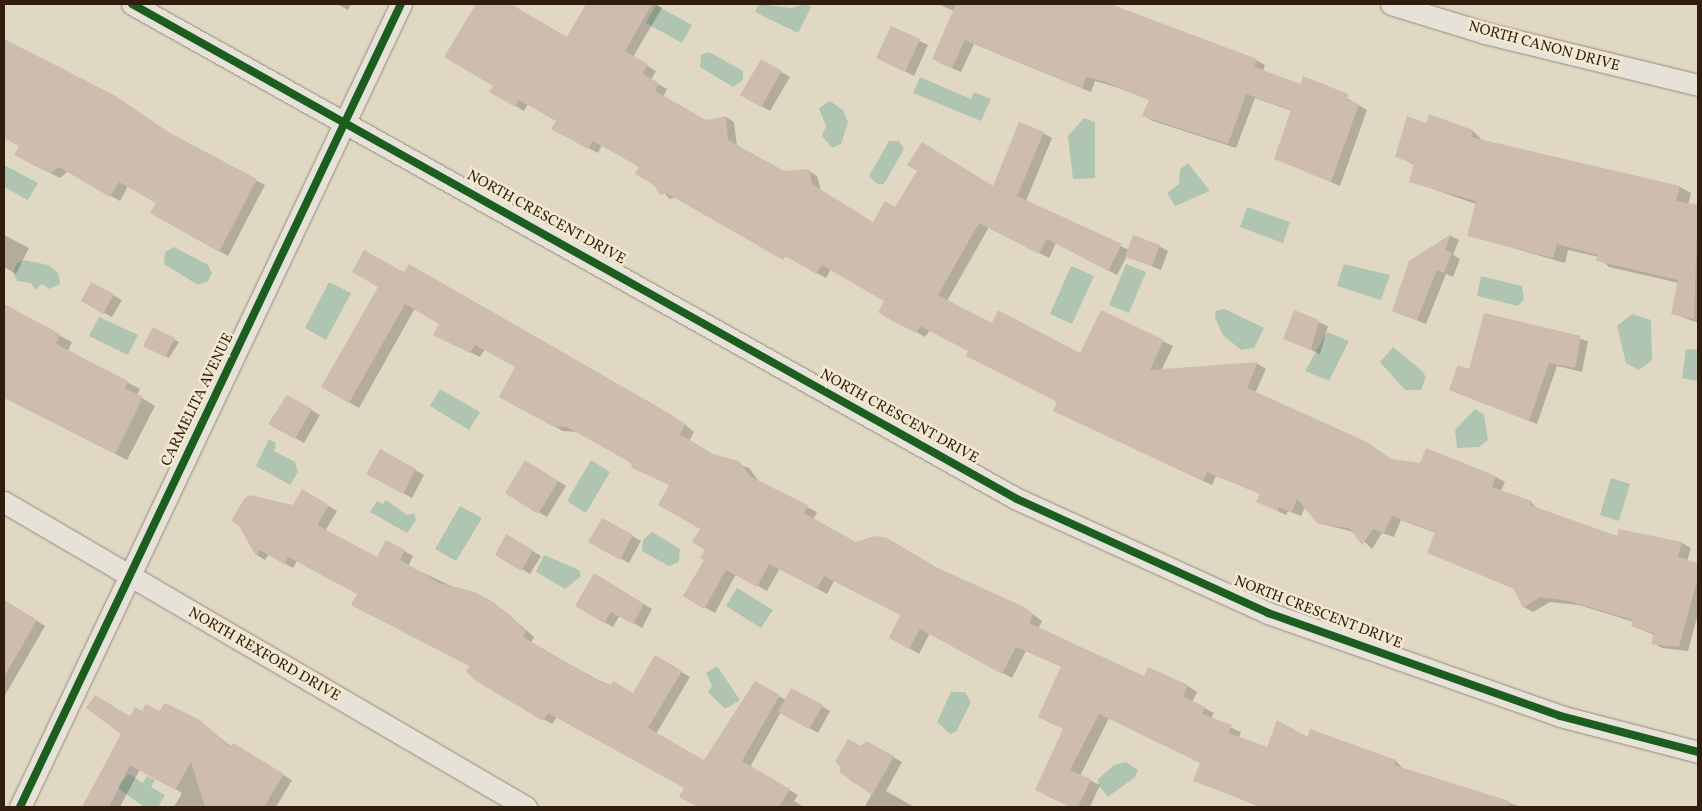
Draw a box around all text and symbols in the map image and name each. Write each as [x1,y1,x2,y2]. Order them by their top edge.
street label: NORTH CANON DRIVE [1466,18,1622,76]
street label: NORTH CRESCENT DRIVE [463,167,629,269]
street label: CARMELITA AVENUE [158,331,238,469]
street label: NORTH CRESCENT DRIVE [816,366,982,468]
street label: NORTH CRESCENT DRIVE [1231,573,1405,653]
street label: NORTH REXFORD DRIVE [185,604,343,706]

